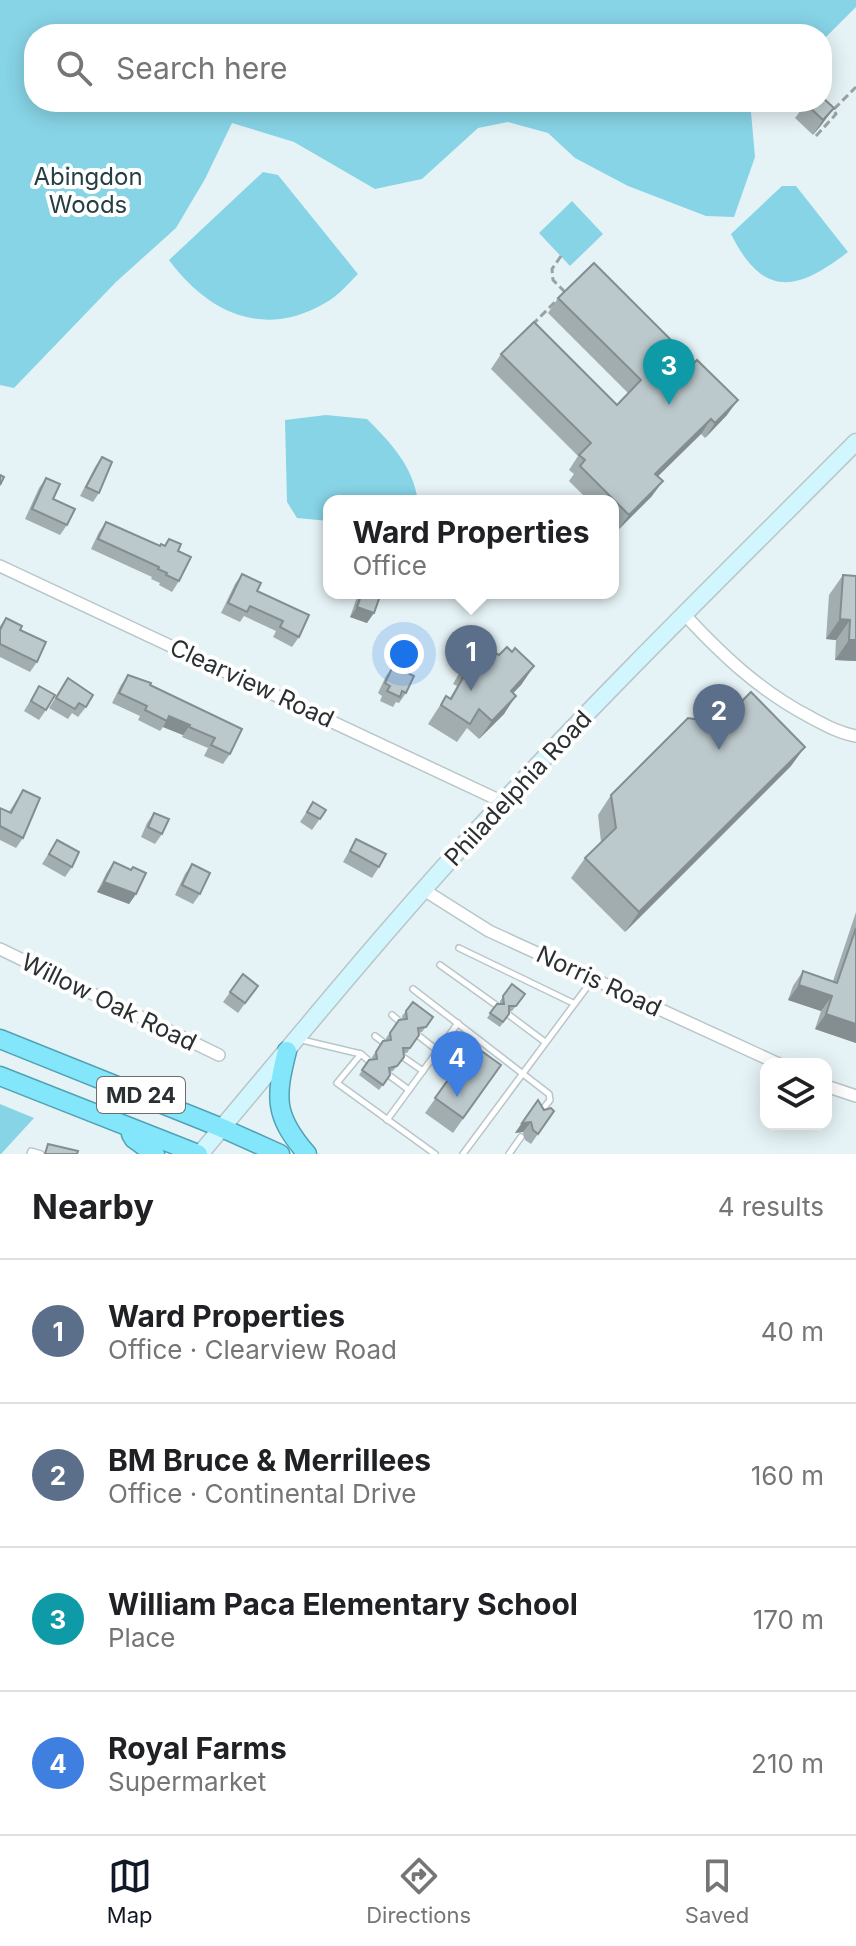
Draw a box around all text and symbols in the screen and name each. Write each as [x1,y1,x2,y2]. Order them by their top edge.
search box [24,24,832,112]
icon: search [52,46,96,90]
text: Search here [116,50,288,86]
park label: Abingdon Woods [33,162,143,219]
pin: 3 [643,339,695,405]
popup [323,495,619,599]
text: Ward Properties [352,514,590,550]
text: Office [352,550,427,581]
pin: 1 [445,625,497,691]
street label: Clearview Road [165,632,339,734]
your location [384,634,424,674]
pin: 2 [693,684,745,750]
street label: Philadelphia Road [439,704,597,872]
street label: Norris Road [532,939,666,1023]
street label: Willow Oak Road [17,947,201,1057]
pin: 4 [431,1031,483,1097]
map controls [760,1058,832,1130]
button: layers [760,1058,832,1130]
road number: MD 24 [97,1077,185,1113]
text: Nearby [32,1186,154,1227]
text: 4 results [718,1191,824,1222]
text: Ward Properties [108,1298,345,1334]
text: 1 [52,1316,64,1347]
text: 40 m [761,1316,824,1347]
text: Office · Clearview Road [108,1334,397,1365]
text: BM Bruce & Merrillees [108,1442,431,1478]
text: 2 [50,1460,66,1491]
text: 160 m [751,1460,824,1491]
text: Office · Continental Drive [108,1478,417,1509]
text: William Paca Elementary School [108,1586,578,1622]
text: 3 [50,1604,66,1635]
text: 170 m [753,1604,824,1635]
text: Place [108,1622,176,1653]
text: Royal Farms [108,1730,287,1766]
text: 4 [49,1748,67,1779]
text: 210 m [751,1748,824,1779]
text: Supermarket [108,1766,266,1797]
tab: Map [107,1854,153,1928]
tab: Directions [366,1854,471,1928]
tab: Saved [685,1854,749,1928]

